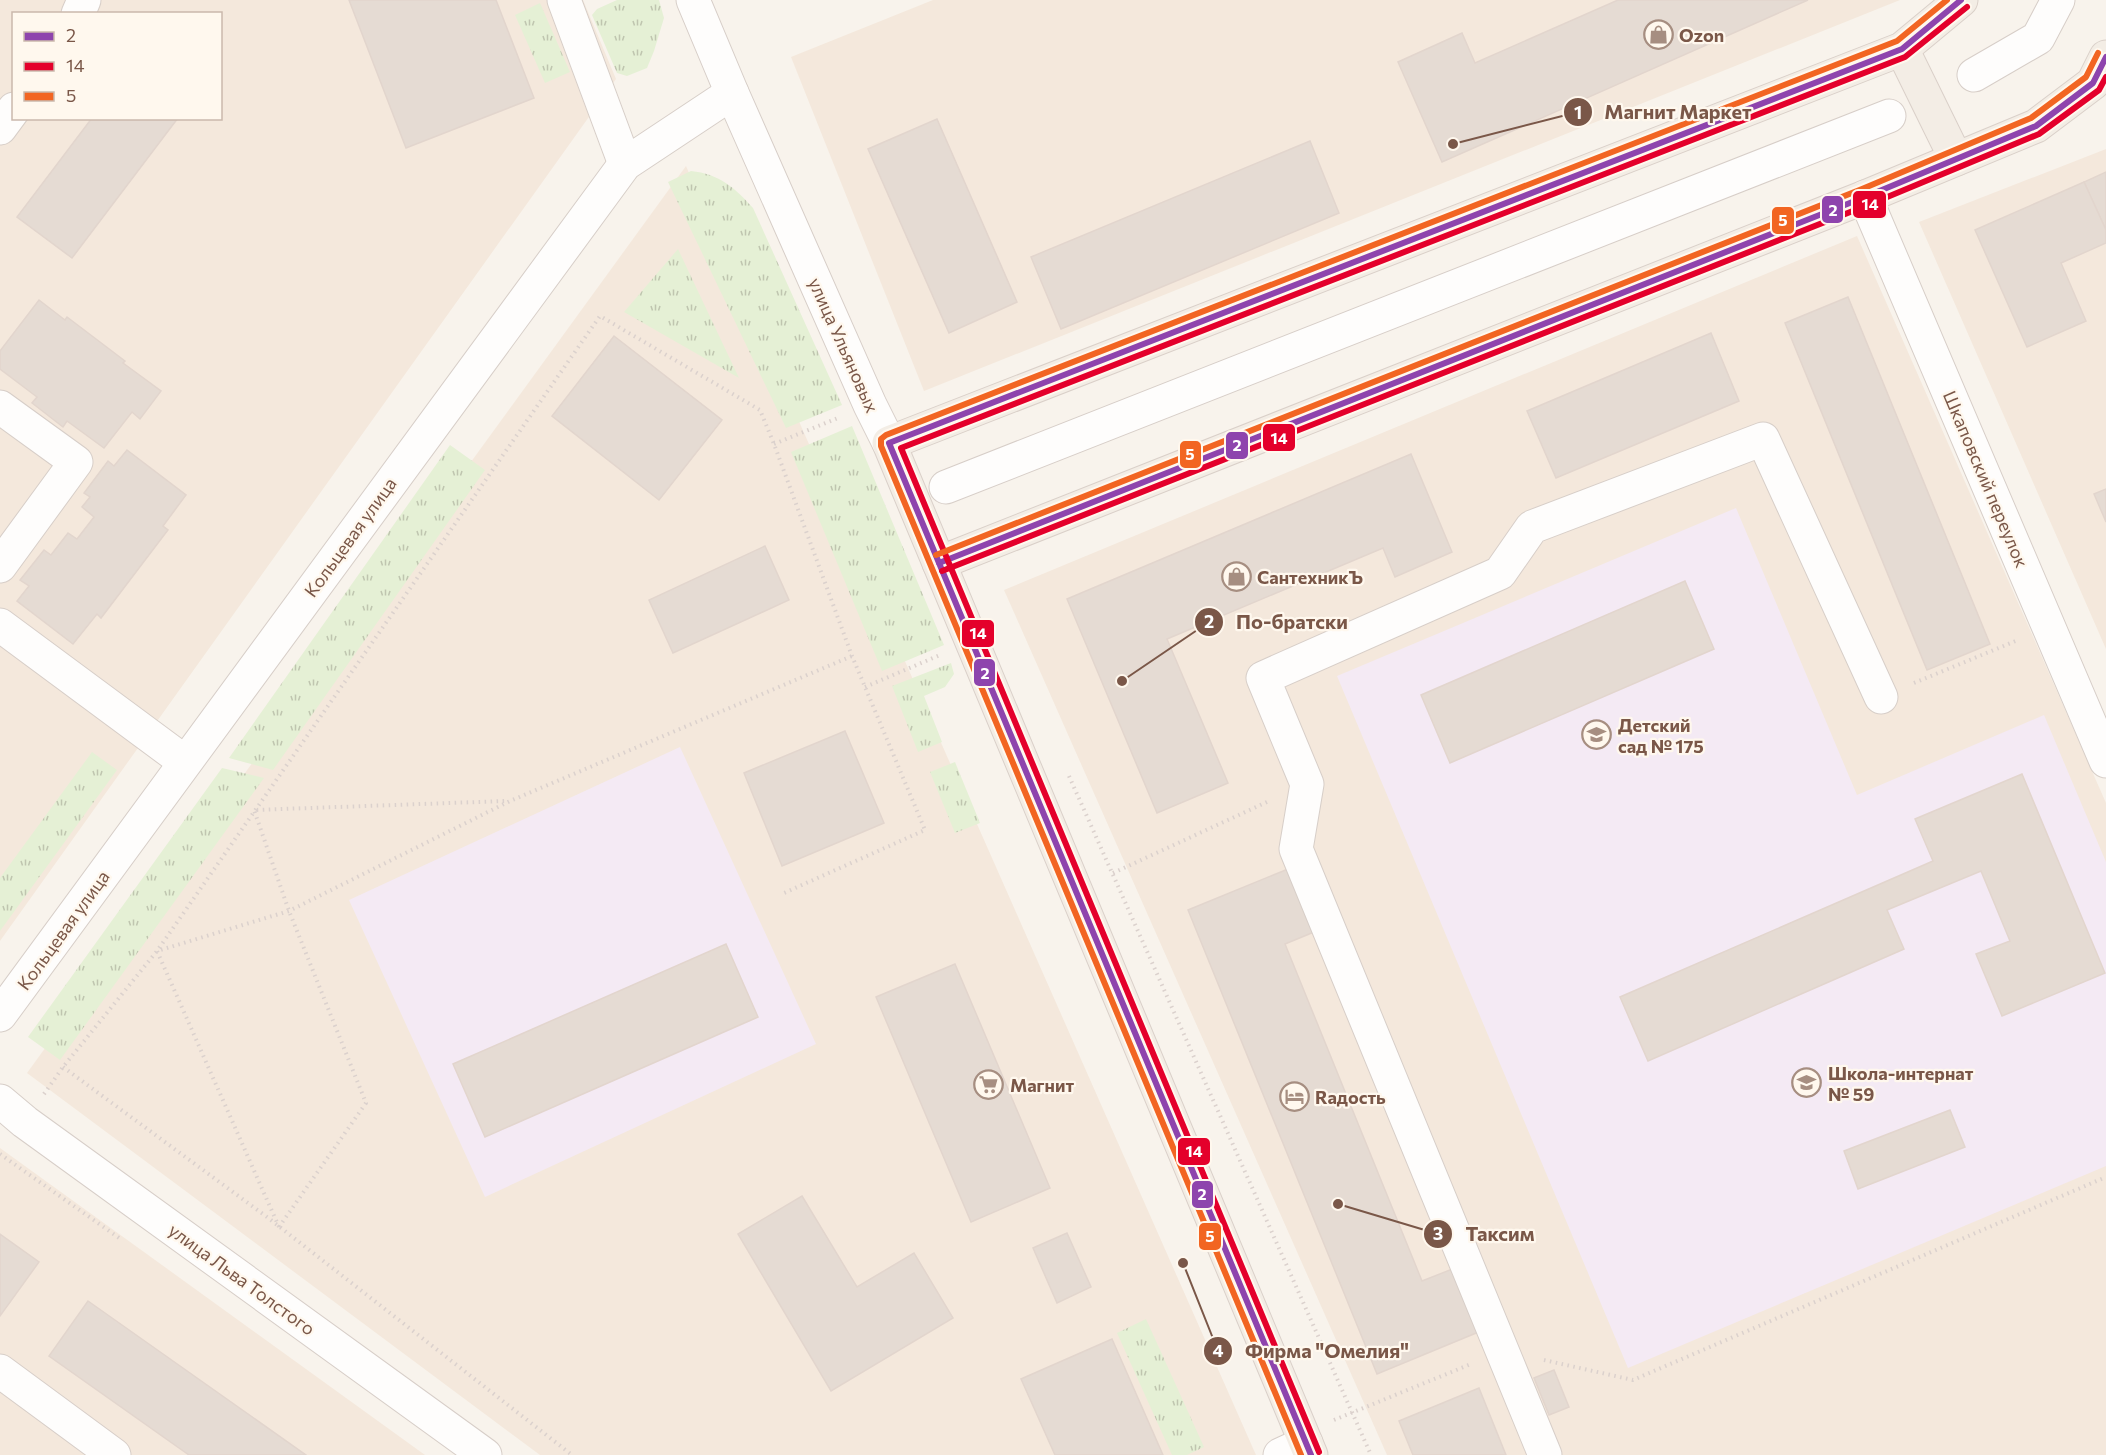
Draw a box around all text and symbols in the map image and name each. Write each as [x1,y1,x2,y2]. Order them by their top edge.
legend [12,12,222,120]
shop icon: Ozon [1642,19,1674,51]
text: 2 [66,24,76,46]
place label: Ozon [1679,24,1724,46]
text: 14 [66,54,85,76]
text: 5 [66,84,76,106]
callout: Магнит Маркет [1563,93,1764,131]
text: Магнит Маркет [1604,99,1752,123]
text: 1 [1574,101,1582,123]
line badge: 14 [1852,190,1887,219]
text: 14 [1861,194,1879,213]
line badge: 2 [1821,195,1844,224]
text: 2 [1828,200,1838,219]
line badge: 5 [1771,206,1795,235]
text: 5 [1778,210,1788,229]
street label: улица Ульяновых [804,274,884,416]
street label: Шкаповский переулок [1939,387,2033,571]
line badge: 14 [1262,423,1296,452]
text: 14 [1270,428,1288,447]
line badge: 2 [1225,431,1249,460]
text: 2 [1232,435,1242,454]
line badge: 5 [1179,440,1202,469]
text: 5 [1185,444,1195,463]
street label: Кольцевая улица [299,473,401,601]
shop icon: СантехникЪ [1220,561,1252,593]
place label: СантехникЪ [1257,566,1363,588]
callout: По-братски [1194,603,1360,641]
text: По-братски [1236,609,1348,633]
text: 2 [1204,610,1214,632]
line badge: 14 [961,619,995,648]
text: 14 [969,623,987,642]
line badge: 2 [973,658,996,687]
text: 2 [980,663,990,682]
place label: Детский сад № 175 [1618,714,1704,757]
school or university icon: Детский сад № 175 [1581,719,1613,751]
street label: Кольцевая улица [12,866,114,994]
place label: Школа-интернат № 59 [1828,1062,1974,1105]
school or university icon: Школа-интернат № 59 [1791,1067,1823,1099]
supermarket icon: Магнит [973,1069,1005,1101]
place label: Магнит [1010,1074,1074,1096]
hotel icon: Rадость [1278,1081,1310,1113]
place label: Rадость [1315,1086,1386,1108]
line badge: 14 [1177,1137,1211,1166]
text: 14 [1185,1141,1203,1160]
line badge: 2 [1191,1180,1214,1209]
text: 2 [1197,1184,1207,1203]
callout: Таксим [1423,1215,1546,1253]
street label: улица Льва Толстого [165,1219,319,1339]
text: Таксим [1465,1221,1535,1245]
line badge: 5 [1198,1222,1222,1251]
text: 3 [1433,1222,1443,1244]
text: 5 [1205,1226,1215,1245]
callout: Фирма "Омелия" [1203,1332,1421,1370]
text: Фирма "Омелия" [1245,1338,1409,1362]
text: 4 [1212,1339,1224,1361]

